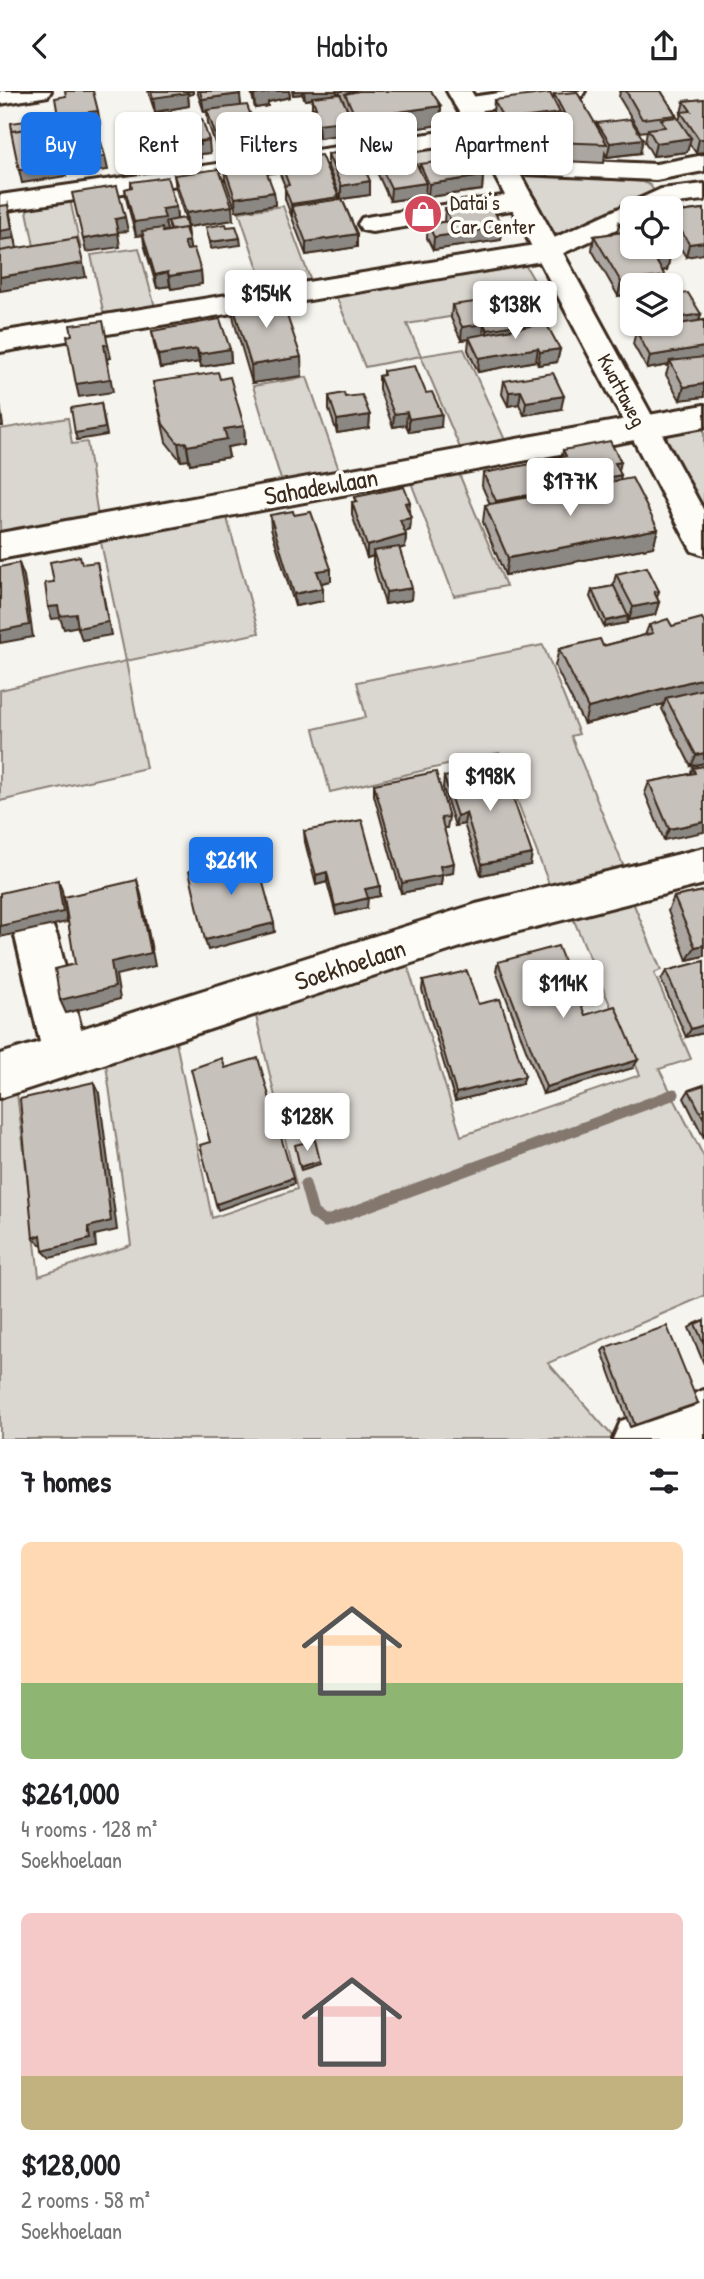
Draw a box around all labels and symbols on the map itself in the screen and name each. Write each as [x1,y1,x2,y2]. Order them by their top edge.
place label: Datai's Car Center [450,188,536,241]
shop icon: Datai's Car Center [402,193,444,235]
pin: $154K [217,271,315,330]
pin: $138K [466,281,564,341]
street label: Kwattaweg [591,348,653,432]
street label: Sahadewlaan [261,459,381,513]
pin: $177K [521,459,619,518]
pin: $198K [441,753,539,813]
pin: $261K [182,837,280,897]
street label: Soekhoelaan [290,930,410,998]
pin: $114K [514,961,612,1020]
pin: $128K [258,1093,356,1153]

